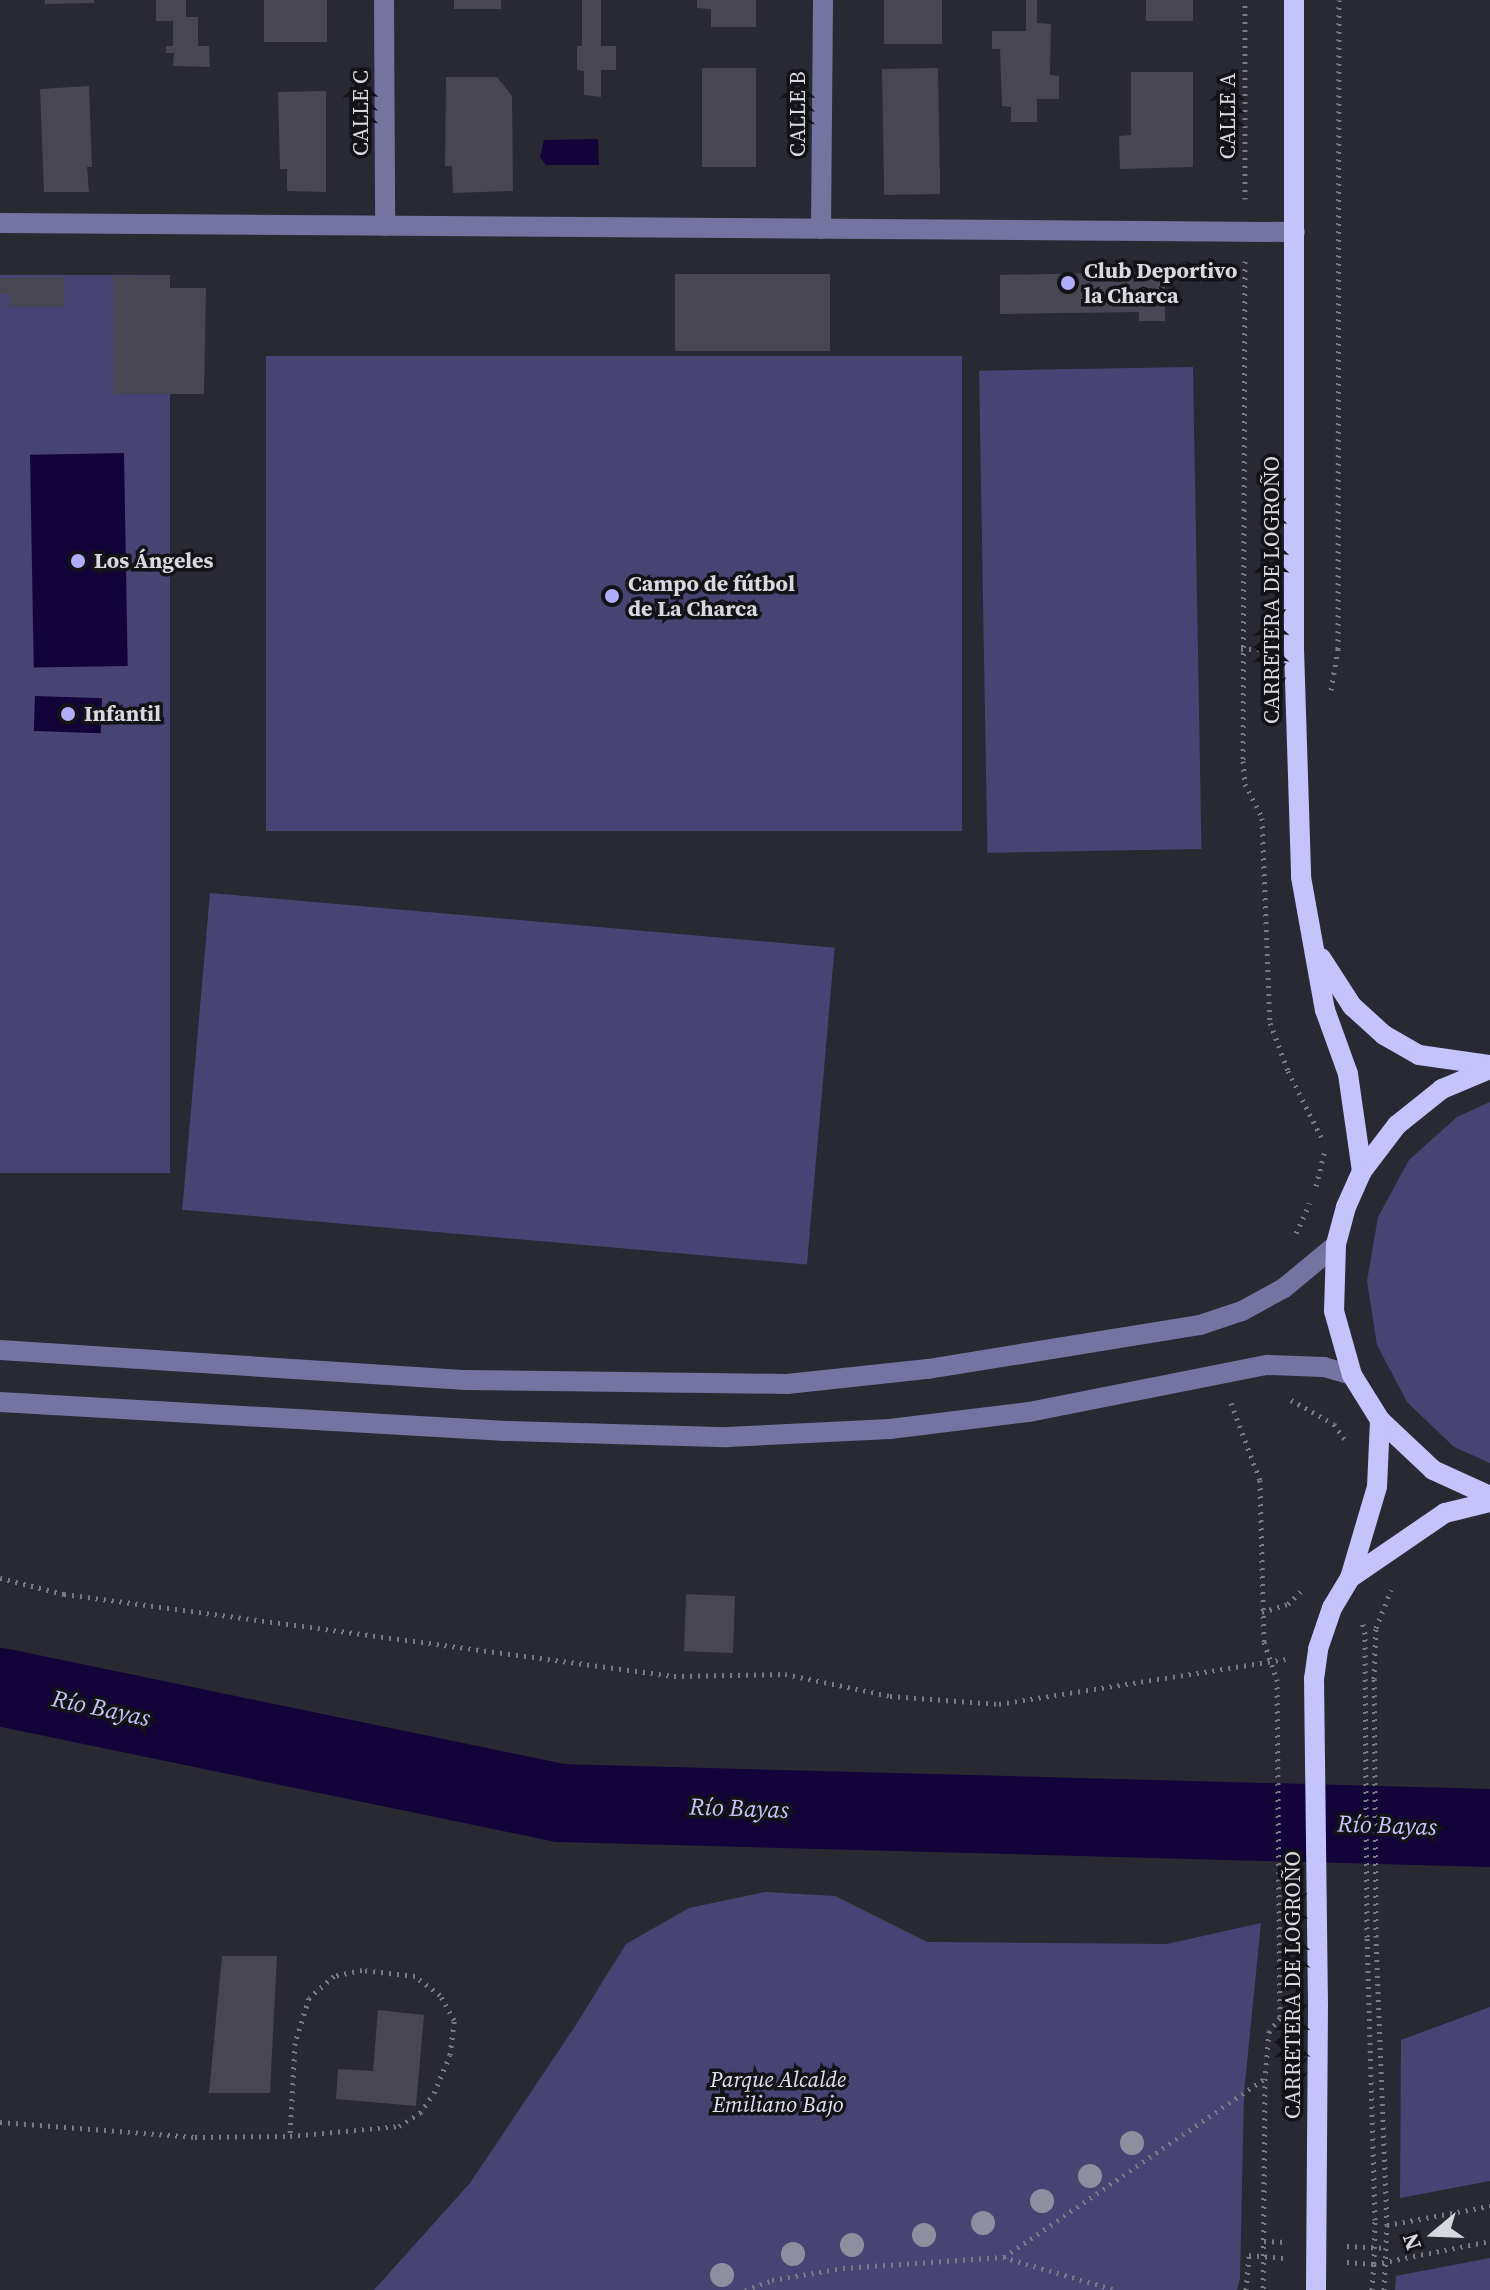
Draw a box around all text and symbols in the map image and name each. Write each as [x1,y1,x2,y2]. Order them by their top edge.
street label: CALLE C [348,70,374,156]
street label: CALLE B [785,71,811,157]
street label: CALLE A [1215,73,1241,159]
place label: Club Deportivo la Charca [1084,257,1237,308]
marker: Club Deportivo la Charca [1059,274,1077,292]
street label: CARRETERA DE LOGROÑO [1259,456,1285,724]
place label: Los Ángeles [94,548,214,574]
marker: Los Ángeles [69,552,87,570]
place label: Campo de fútbol de La Charca [628,570,795,622]
marker: Campo de fútbol de La Charca [603,587,621,605]
place label: Infantil [84,701,161,727]
marker: Infantil [59,705,77,723]
water label: Río Bayas [49,1684,153,1732]
water label: Río Bayas [689,1792,789,1824]
water label: Río Bayas [1337,1809,1437,1841]
street label: CARRETERA DE LOGROÑO [1280,1851,1306,2119]
park label: Parque Alcalde Emiliano Bajo [710,2066,846,2118]
north arrow [1394,2194,1474,2274]
text: N [1395,2229,1428,2254]

